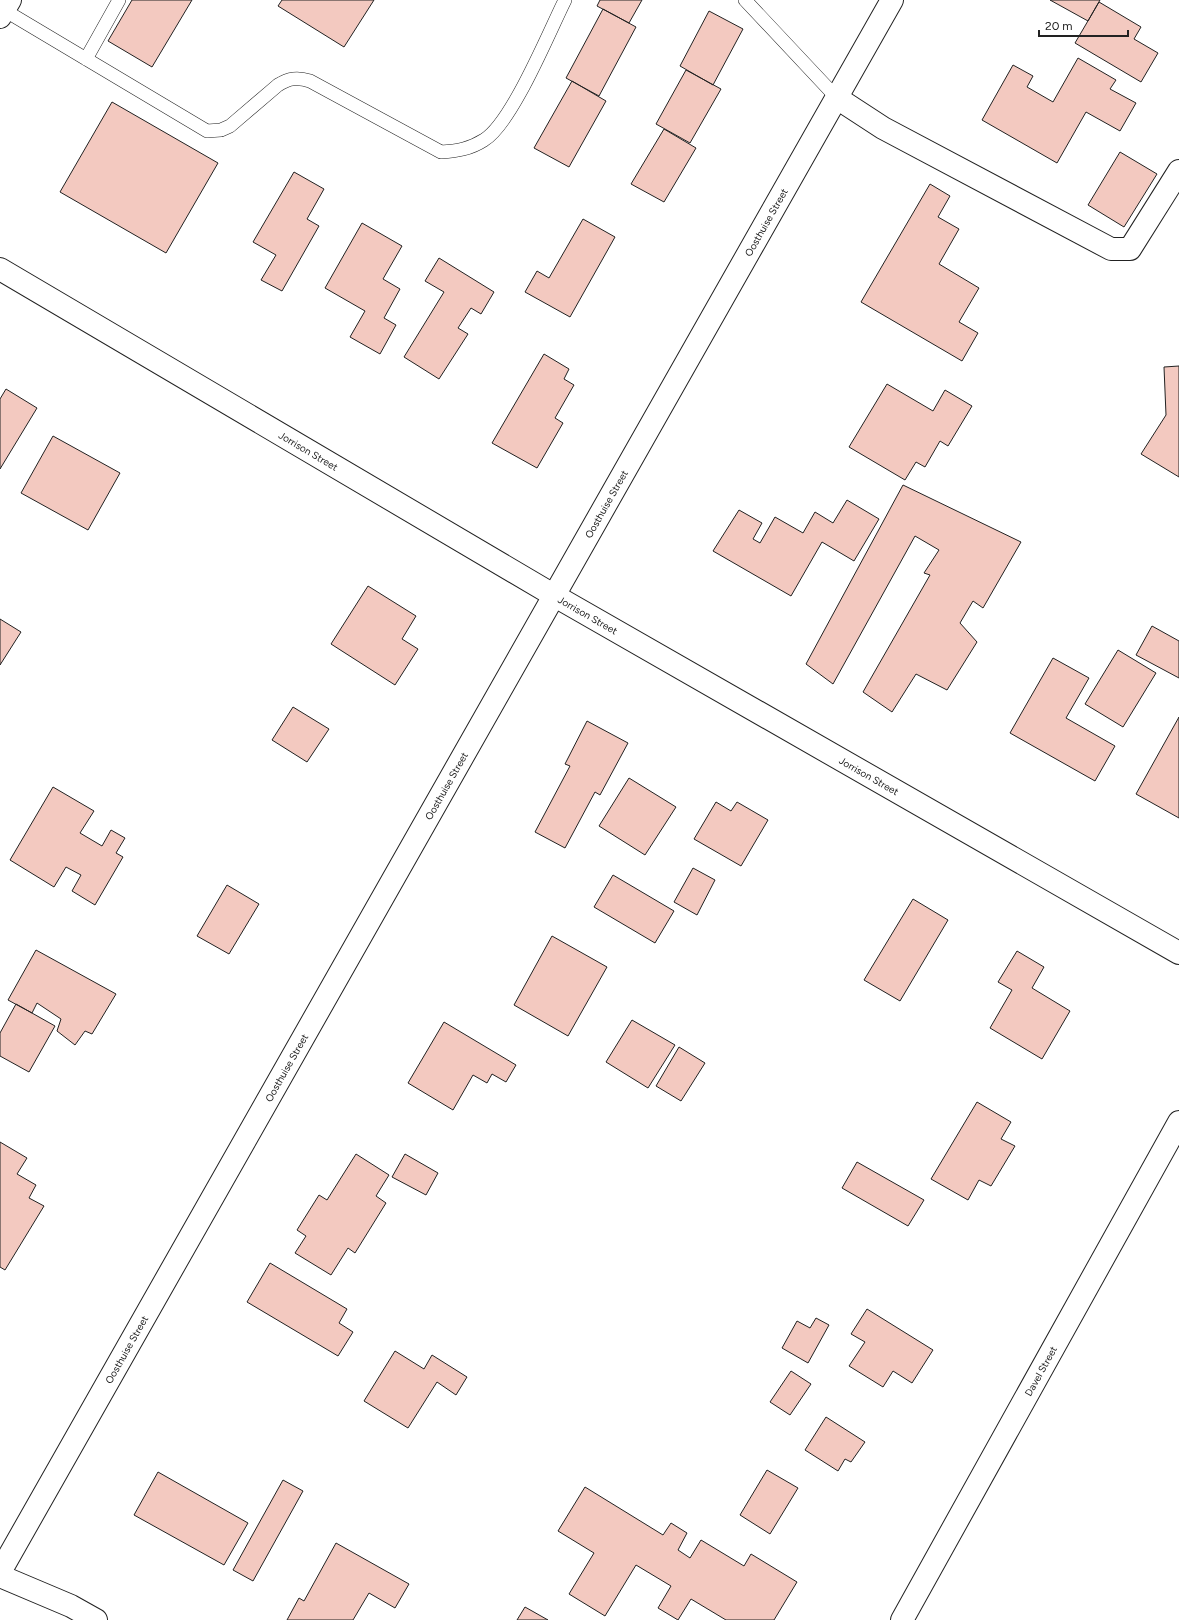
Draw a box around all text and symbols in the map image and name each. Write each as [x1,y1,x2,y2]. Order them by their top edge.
scale bar [1039,12,1128,38]
text: 20 m [1045,19,1073,33]
street label: Oosthuise Street [742,186,791,259]
street label: Jorrison Street [276,429,340,474]
street label: Oosthuise Street [582,468,631,541]
street label: Jorrison Street [555,593,620,638]
street label: Oosthuise Street [422,749,471,822]
street label: Jorrison Street [837,754,901,798]
street label: Oosthuise Street [262,1031,311,1104]
street label: Oosthuise Street [102,1313,151,1386]
street label: Davel Street [1022,1344,1060,1398]

